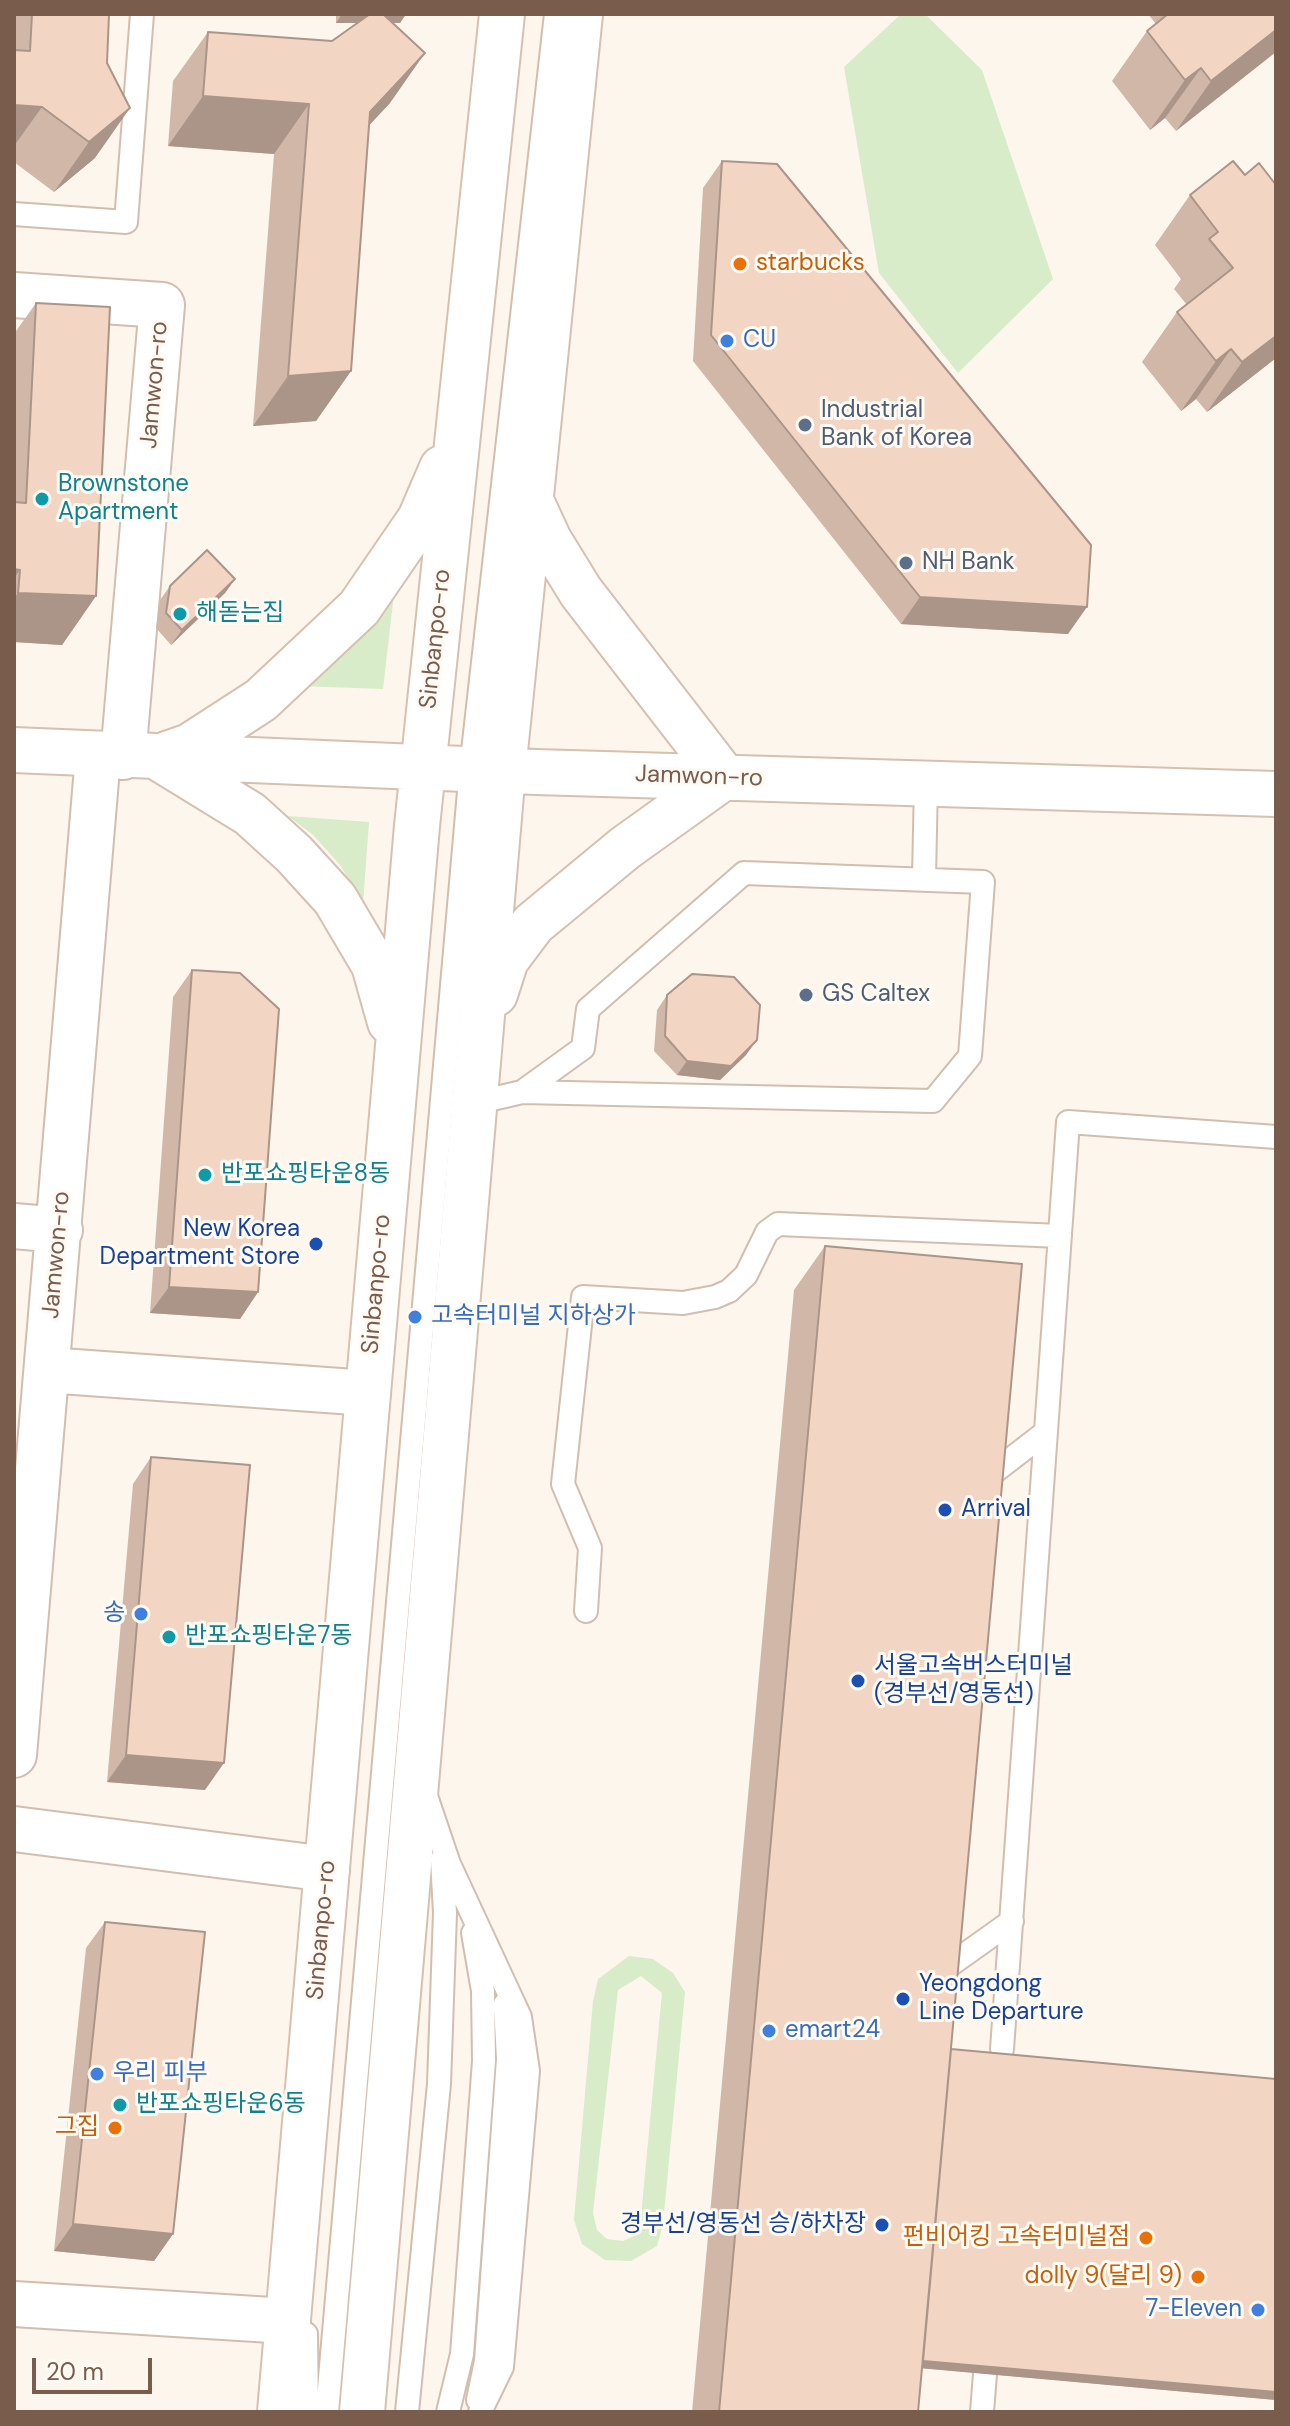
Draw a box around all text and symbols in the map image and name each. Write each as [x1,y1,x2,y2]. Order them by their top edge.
place label: starbucks [756,250,865,278]
marker: starbucks [731,255,749,273]
street label: Jamwon-ro [135,320,175,450]
place label: CU [743,327,776,355]
marker: CU [718,332,736,350]
place label: Industrial Bank of Korea [821,397,972,453]
marker: Industrial Bank of Korea [796,416,814,434]
place label: Brownstone Apartment [58,471,189,527]
marker: Brownstone Apartment [33,490,51,508]
place label: NH Bank [922,549,1015,577]
marker: NH Bank [897,554,915,572]
street label: Sinbanpo-ro [414,568,458,710]
place label: 해돋는집 [196,600,284,628]
marker: 해돋는집 [171,605,189,623]
street label: Jamwon-ro [635,760,763,794]
place label: GS Caltex [822,981,930,1009]
marker: GS Caltex [797,986,815,1004]
place label: 반포쇼핑타운8동 [221,1161,390,1189]
marker: 반포쇼핑타운8동 [196,1166,214,1184]
street label: Jamwon-ro [37,1190,77,1320]
street label: Sinbanpo-ro [357,1213,397,1355]
place label: New Korea Department Store [100,1216,300,1272]
marker: New Korea Department Store [307,1235,325,1253]
place label: 고속터미널 지하상가 [431,1303,636,1331]
marker: 고속터미널 지하상가 [406,1308,424,1326]
place label: Arrival [961,1496,1031,1524]
marker: Arrival [936,1501,954,1519]
place label: 송 [103,1600,125,1628]
marker: 송 [132,1605,150,1623]
place label: 반포쇼핑타운7동 [185,1623,352,1651]
marker: 반포쇼핑타운7동 [160,1628,178,1646]
place label: 서울고속버스터미널 (경부선/영동선) [874,1653,1073,1709]
marker: 서울고속버스터미널 (경부선/영동선) [849,1672,867,1690]
street label: Sinbanpo-ro [302,1859,342,2001]
place label: Yeongdong Line Departure [919,1971,1084,2027]
marker: Yeongdong Line Departure [894,1990,912,2008]
place label: emart24 [785,2017,880,2045]
marker: emart24 [760,2022,778,2040]
place label: 우리 피부 [113,2060,208,2088]
marker: 우리 피부 [88,2065,106,2083]
place label: 반포쇼핑타운6동 [136,2091,306,2119]
marker: 반포쇼핑타운6동 [111,2096,129,2114]
place label: 그집 [55,2114,99,2142]
marker: 그집 [106,2119,124,2137]
place label: 경부선/영동선 승/하차장 [620,2211,866,2239]
marker: 경부선/영동선 승/하차장 [873,2216,891,2234]
place label: 펀비어킹 고속터미널점 [903,2224,1130,2252]
marker: 펀비어킹 고속터미널점 [1137,2229,1155,2247]
place label: dolly 9(달리 9) [1024,2263,1182,2291]
marker: dolly 9(달리 9) [1189,2268,1207,2286]
place label: 7-Eleven [1145,2296,1242,2324]
marker: 7-Eleven [1249,2301,1267,2319]
scale bar [36,2342,156,2392]
text: 20 m [46,2356,104,2387]

